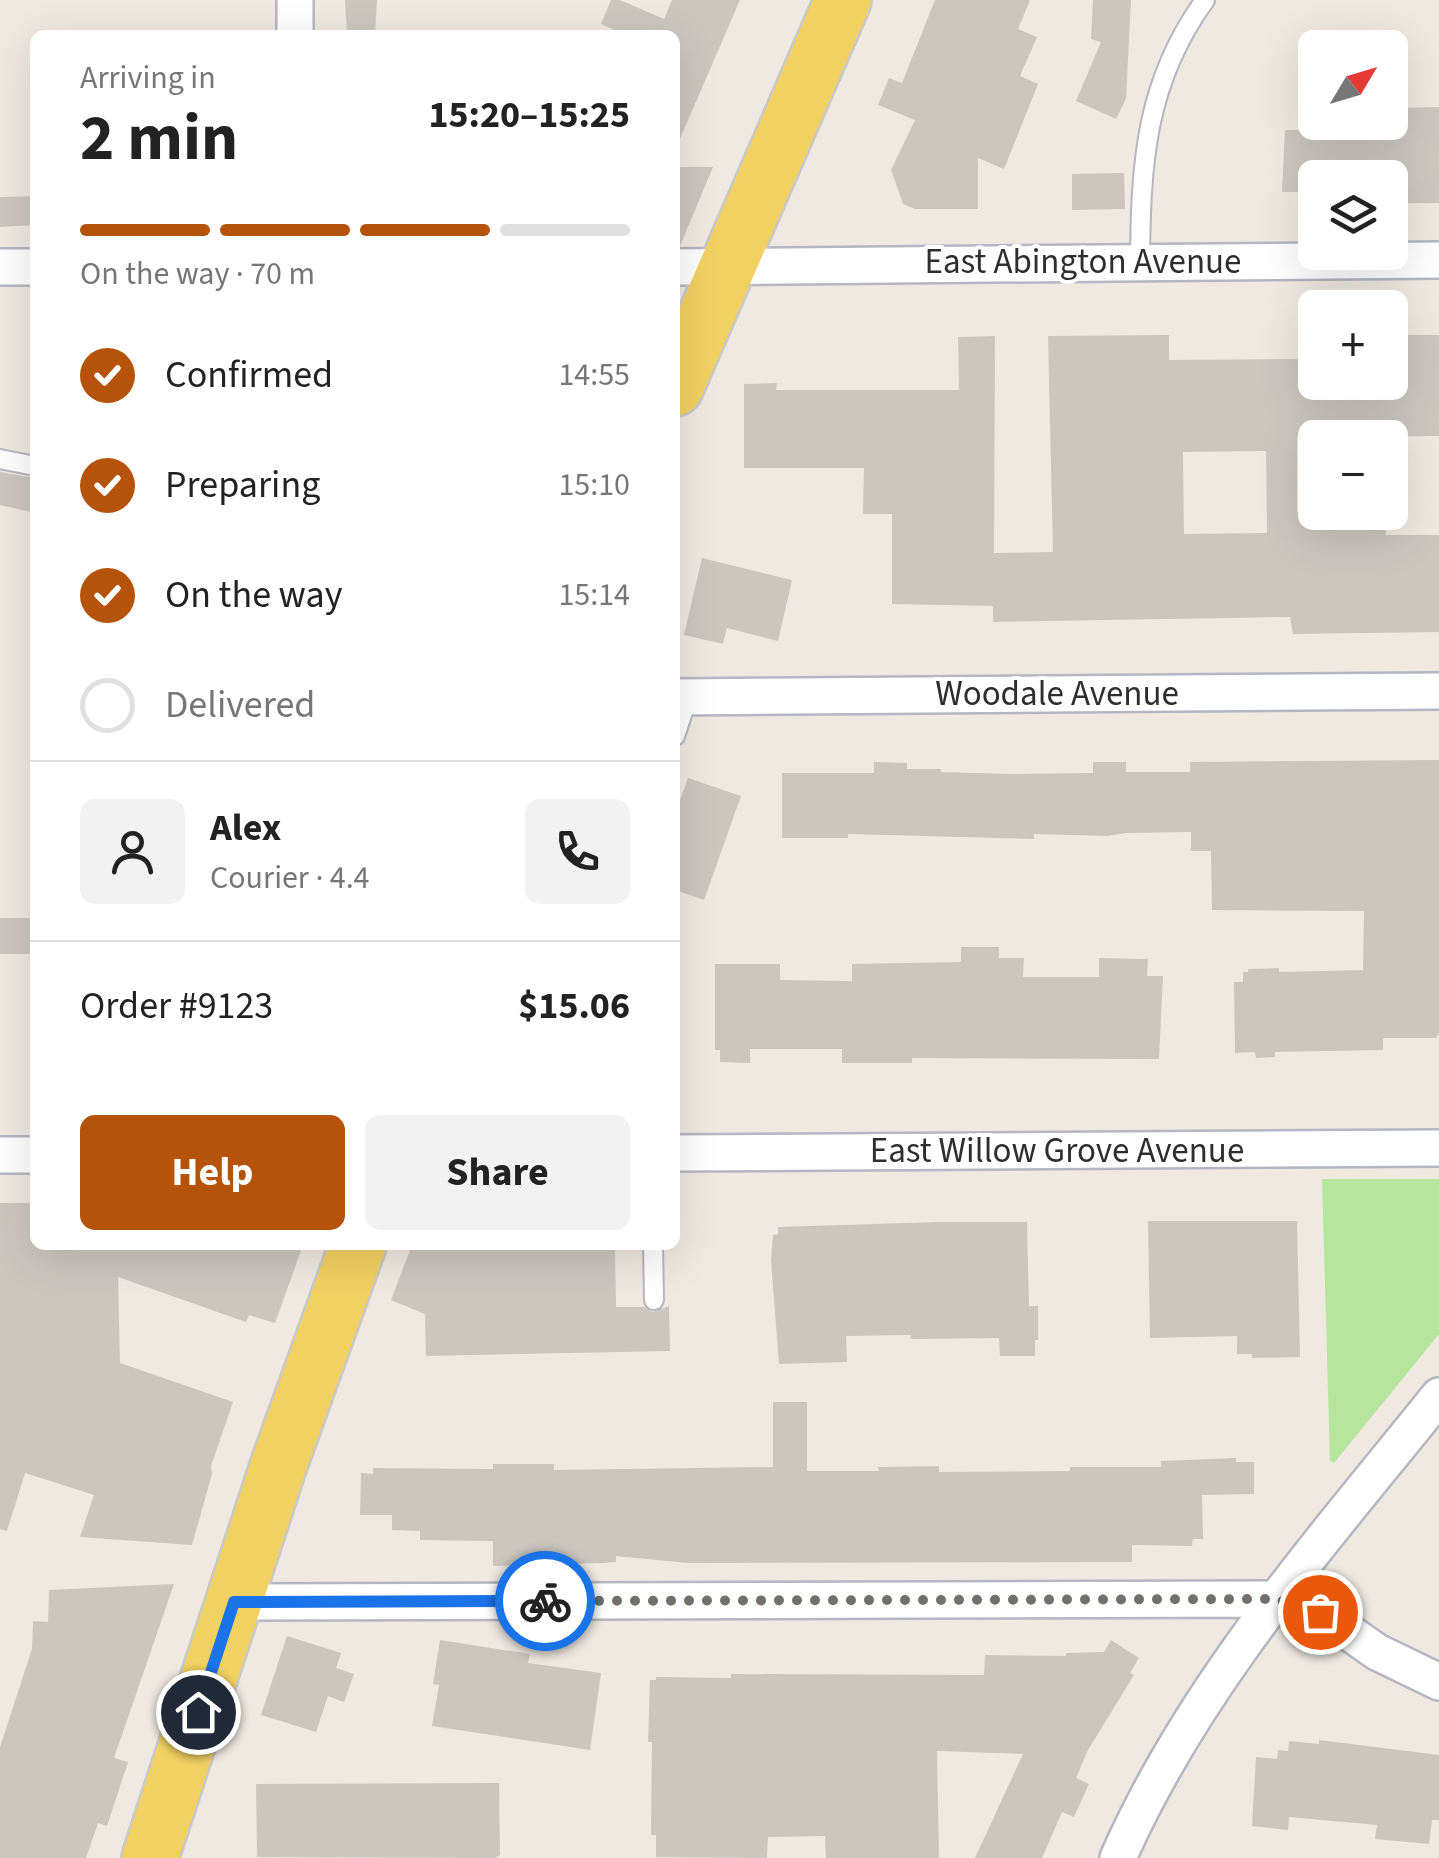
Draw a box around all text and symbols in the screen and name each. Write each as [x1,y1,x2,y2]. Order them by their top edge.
north arrow [1298,30,1408,140]
map controls [1298,30,1408,530]
text: Arriving in [80,55,216,101]
text: 15:20–15:25 [428,88,630,142]
text: 2 min [80,92,238,185]
button: layers [1298,160,1408,270]
street label: East Abington Avenue [925,237,1241,287]
text: On the way · 70 m [80,251,315,297]
button: + [1298,290,1408,400]
icon: check [80,348,135,403]
text: Confirmed [165,348,333,402]
text: 14:55 [558,352,630,398]
button: − [1298,420,1408,530]
icon: check [80,458,135,513]
text: Preparing [165,458,320,512]
text: 15:10 [558,462,630,508]
icon: check [80,568,135,623]
text: On the way [165,568,342,622]
text: 15:14 [558,572,630,618]
street label: Woodale Avenue [935,669,1179,719]
text: Delivered [165,678,315,732]
button: person [80,799,185,904]
button: phone [525,799,630,904]
text: Alex [210,801,281,855]
text: Courier · 4.4 [210,855,370,901]
text: Order #9123 [80,979,273,1033]
text: $15.06 [518,979,630,1033]
button: Help [80,1115,345,1230]
button: Share [365,1115,630,1230]
street label: East Willow Grove Avenue [870,1126,1244,1176]
courier [495,1551,595,1651]
pin [1278,1570,1363,1655]
icon: bike [518,1574,573,1629]
icon: bag [1293,1585,1348,1640]
pin [156,1670,241,1755]
icon: home [171,1685,226,1740]

